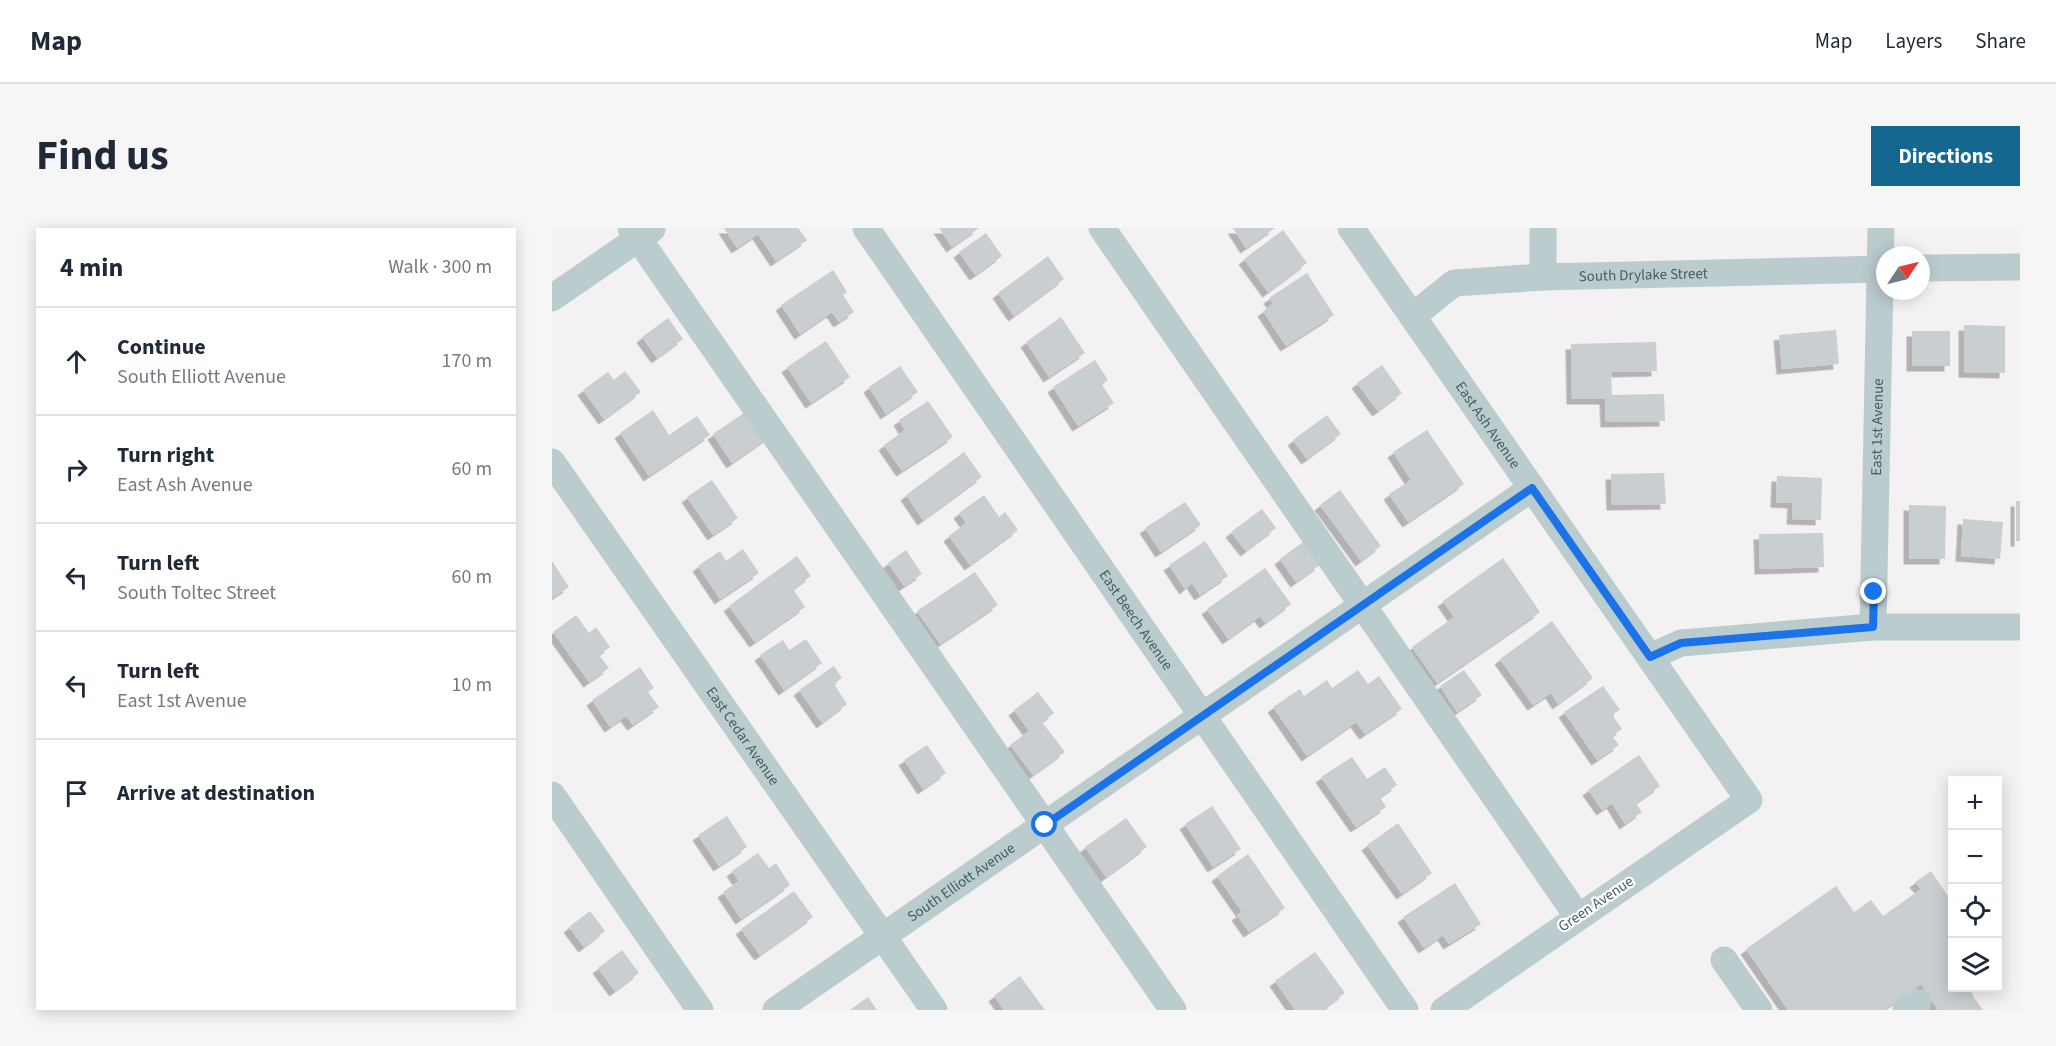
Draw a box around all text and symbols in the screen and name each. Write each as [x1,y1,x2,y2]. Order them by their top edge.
text: Map [30,21,82,61]
text: Map [1815,26,1852,56]
text: Layers [1885,26,1942,56]
text: Share [1975,26,2026,56]
text: Find us [36,126,169,186]
button: Directions [1871,126,2020,186]
north arrow [1876,246,1930,300]
text: 4 min [60,249,123,286]
text: Walk · 300 m [388,253,492,281]
street label: South Drylake Street [1578,263,1708,287]
text: Continue [117,331,206,363]
icon: ahead [60,345,93,378]
text: 170 m [442,347,492,375]
text: South Elliott Avenue [117,363,286,391]
street label: East Ash Avenue [1450,377,1526,473]
street label: East 1st Avenue [1866,378,1888,476]
text: Turn right [117,439,214,471]
icon: right [60,453,93,486]
text: 60 m [452,455,492,483]
text: East Ash Avenue [117,471,253,499]
text: Turn left [117,547,199,579]
icon: left [60,561,93,594]
text: 60 m [452,563,492,591]
street label: East Beech Avenue [1094,566,1178,674]
route end [1860,578,1886,604]
text: South Toltec Street [117,579,276,607]
text: Turn left [117,655,199,687]
icon: left [60,669,93,702]
text: 10 m [452,671,492,699]
street label: East Cedar Avenue [701,682,785,790]
text: East 1st Avenue [117,687,247,715]
map controls [1948,776,2002,992]
button: + [1948,776,2002,830]
icon: arrive [60,777,93,810]
text: Arrive at destination [117,777,315,809]
route start [1031,811,1057,837]
button: − [1948,830,2002,884]
street label: South Elliott Avenue [903,837,1019,927]
street label: Green Avenue [1554,871,1638,937]
button: locate [1948,884,2002,938]
button: layers [1948,938,2002,992]

